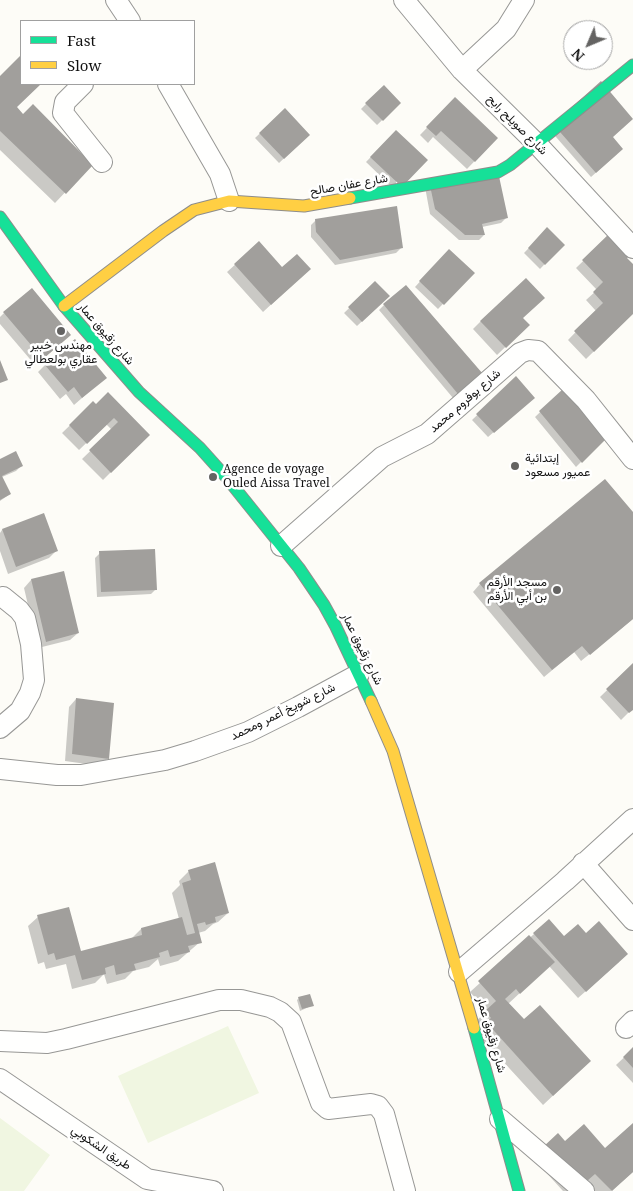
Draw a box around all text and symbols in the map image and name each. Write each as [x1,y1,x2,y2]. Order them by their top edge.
legend [20,20,195,85]
north arrow [563,20,613,70]
text: Fast [67,30,96,50]
text: N [567,45,588,66]
text: Slow [67,55,101,75]
street label: شارع صويلح رابح [484,92,550,158]
street label: شارع عفان صالح [309,171,389,199]
street label: شارع زقيوق عمار [75,300,137,368]
marker: مهندس خبير عقاري بولعطالي [55,325,67,337]
place label: مهندس خبير عقاري بولعطالي [25,339,97,367]
street label: شارع بوفروم محمد [427,366,503,436]
place label: إبتدائية عميور مسعود [525,452,590,480]
marker: إبتدائية عميور مسعود [509,460,521,472]
place label: Agence de voyage Ouled Aissa Travel [223,463,330,491]
marker: Agence de voyage Ouled Aissa Travel [207,471,219,483]
place label: مسجد الأرقم بن أبي الأرقم [487,576,547,604]
marker: مسجد الأرقم بن أبي الأرقم [551,584,563,596]
street label: شارع زقيوق عمار [338,611,386,687]
street label: شارع شويخ أعمر ومحمد [228,680,338,744]
street label: شارع زقيوق عمار [473,995,509,1075]
street label: طريق الشكوبي [68,1123,134,1173]

